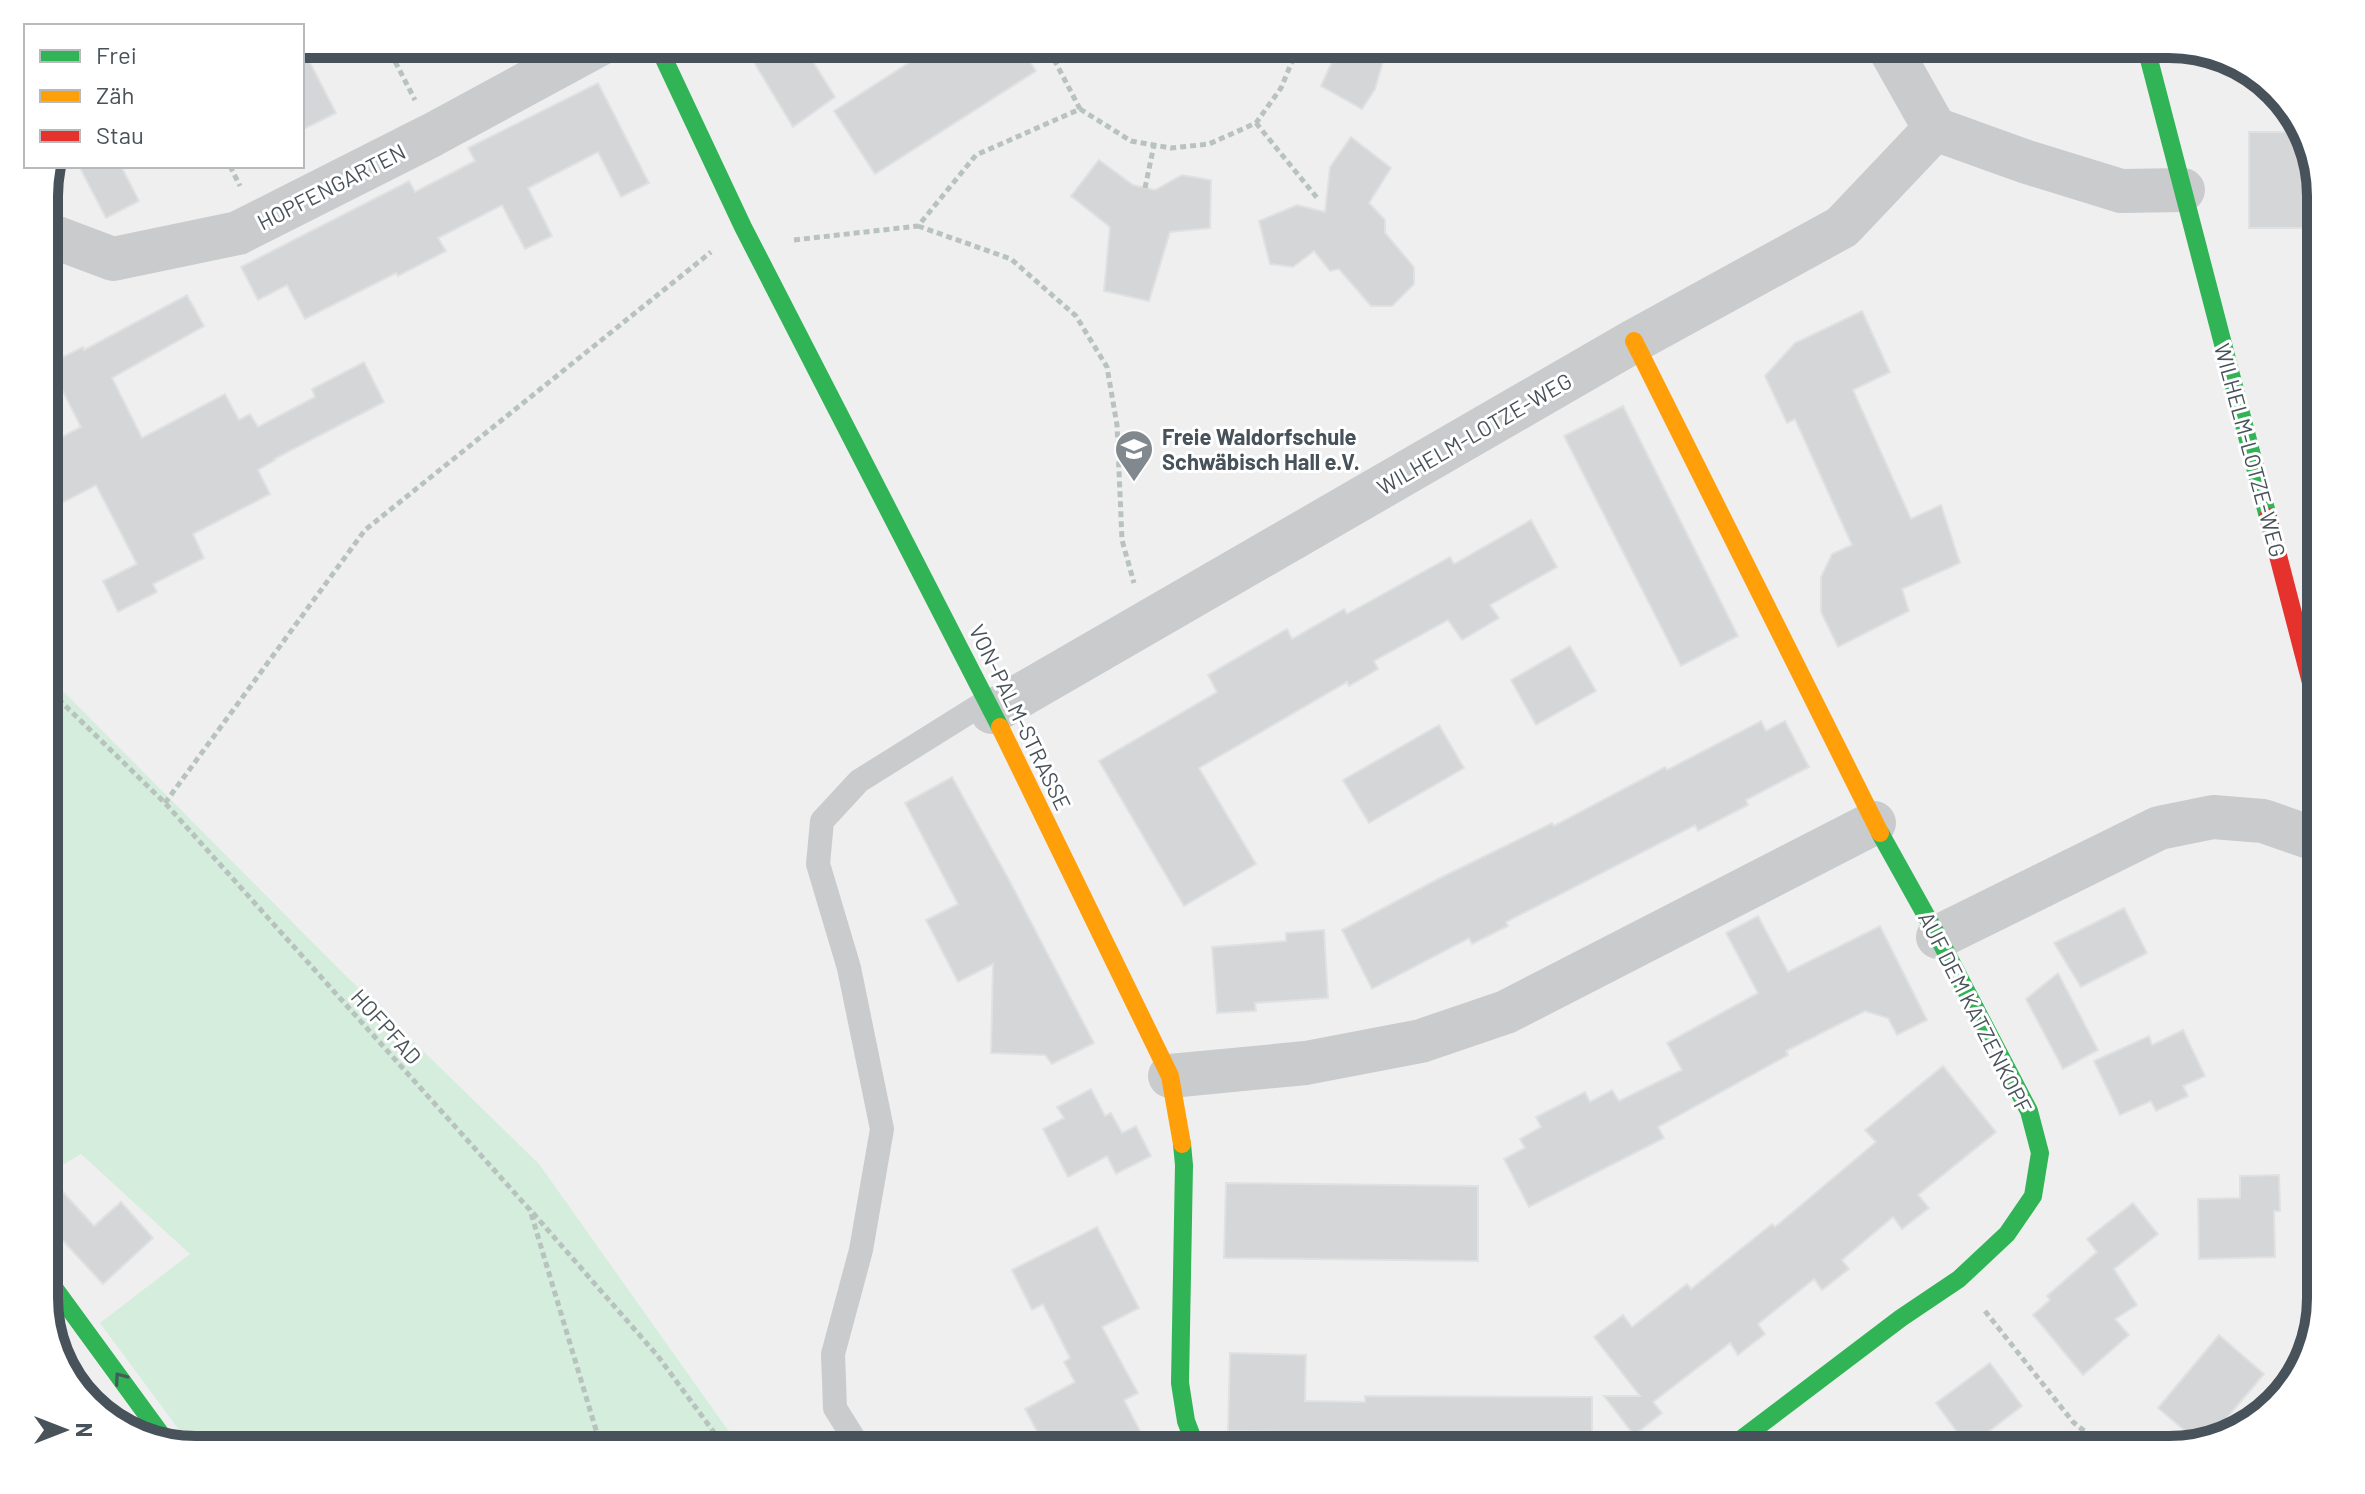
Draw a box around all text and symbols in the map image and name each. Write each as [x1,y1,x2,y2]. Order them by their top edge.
legend [24,24,304,168]
text: Frei [96,40,137,69]
text: Zäh [96,80,134,109]
text: Stau [96,120,144,149]
street label: HOPFENGARTEN [253,137,409,235]
street label: WILHELM-LOTZE-WEG [2210,340,2292,560]
street label: WILHELM-LOTZE-WEG [1372,367,1576,499]
place label: Freie Waldorfschule Schwäbisch Hall e.V. [1162,423,1360,474]
school or university icon: Freie Waldorfschule Schwäbisch Hall e.V. [1113,428,1155,483]
street label: VON-PALM-STRASSE [965,620,1077,814]
street label: AUF DEM KATZENKOPF [1914,907,2038,1117]
street label: HOFPFAD [347,983,427,1069]
one-way arrow [116,1372,130,1387]
north arrow [24,1390,104,1470]
text: N [72,1423,98,1437]

